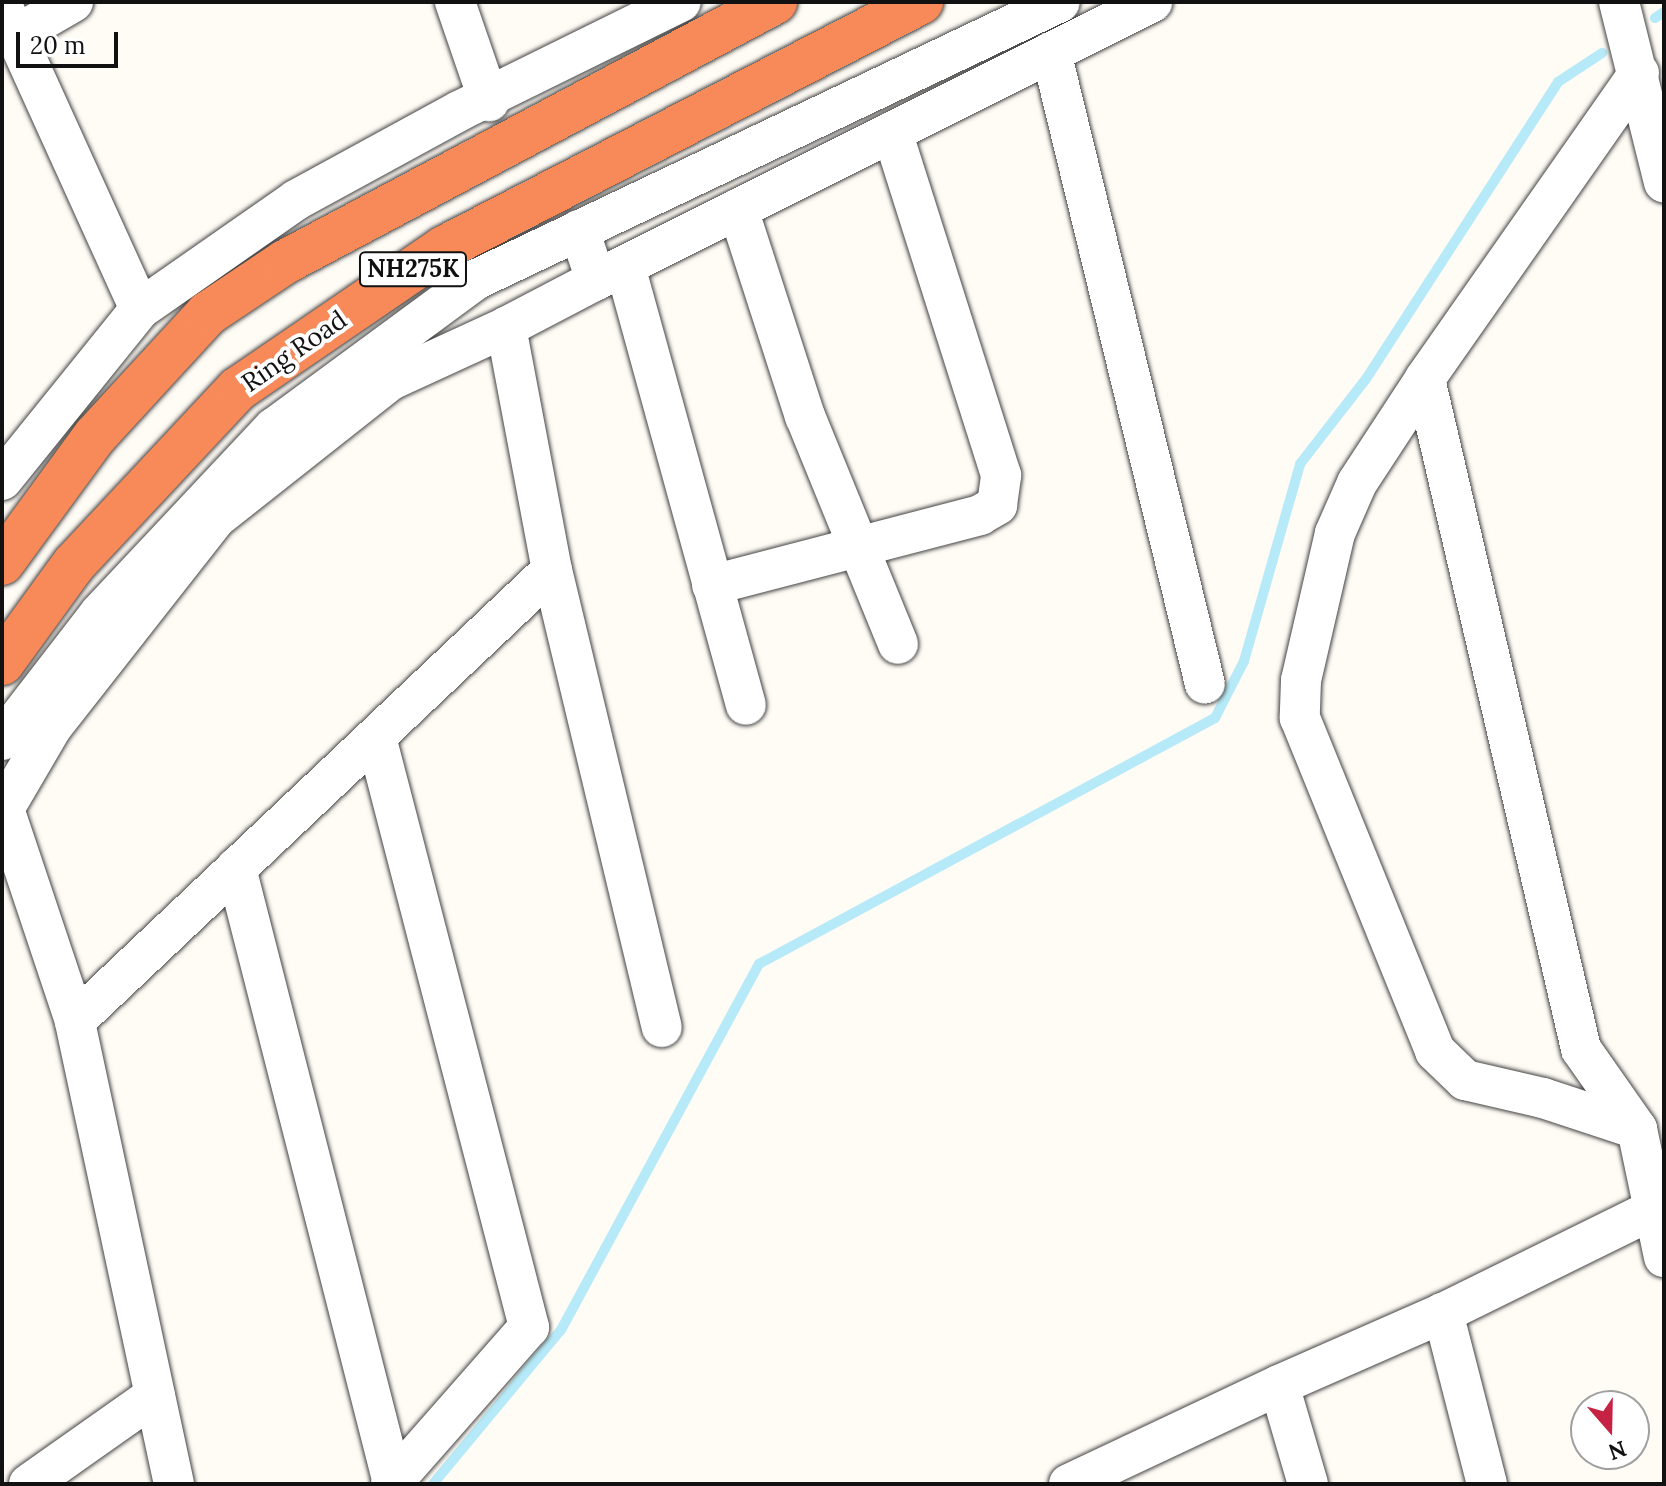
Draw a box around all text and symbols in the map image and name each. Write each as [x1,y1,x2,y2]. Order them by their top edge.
scale bar [20,16,122,66]
text: 20 m [30,30,86,61]
road number: NH275K [357,249,469,289]
street label: Ring Road [236,304,352,398]
north arrow [1570,1390,1650,1470]
text: N [1605,1435,1630,1467]

